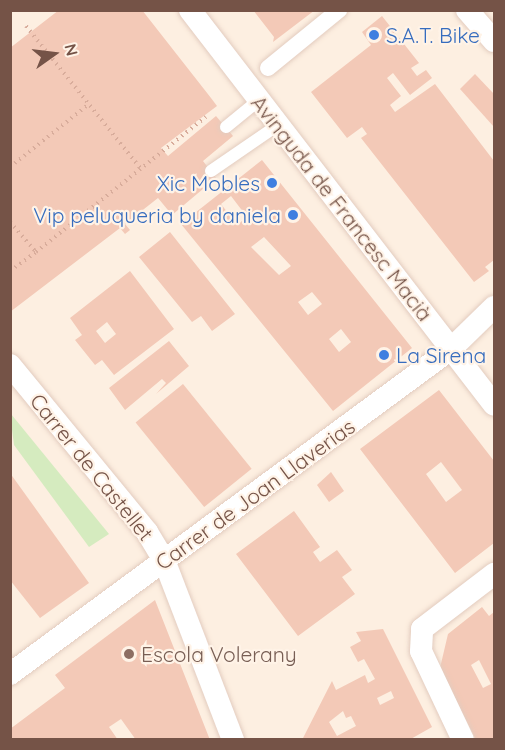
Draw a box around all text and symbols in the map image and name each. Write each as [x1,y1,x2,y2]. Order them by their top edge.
place label: S.A.T. Bike [386,22,480,48]
north arrow [24,24,84,84]
marker: S.A.T. Bike [367,28,381,42]
text: N [60,42,83,58]
street label: Avinguda de Francesc Macià [246,90,438,326]
place label: Xic Mobles [157,170,260,196]
marker: Xic Mobles [265,176,279,190]
place label: Vip peluqueria by daniela [33,202,281,228]
marker: Vip peluqueria by daniela [286,208,300,222]
place label: La Sirena [396,342,486,368]
marker: La Sirena [377,348,391,362]
street label: Carrer de Castellet [25,388,159,546]
street label: Carrer de Joan Llaverias [151,413,359,575]
place label: Escola Volerany [141,641,297,667]
marker: Escola Volerany [122,647,136,661]

